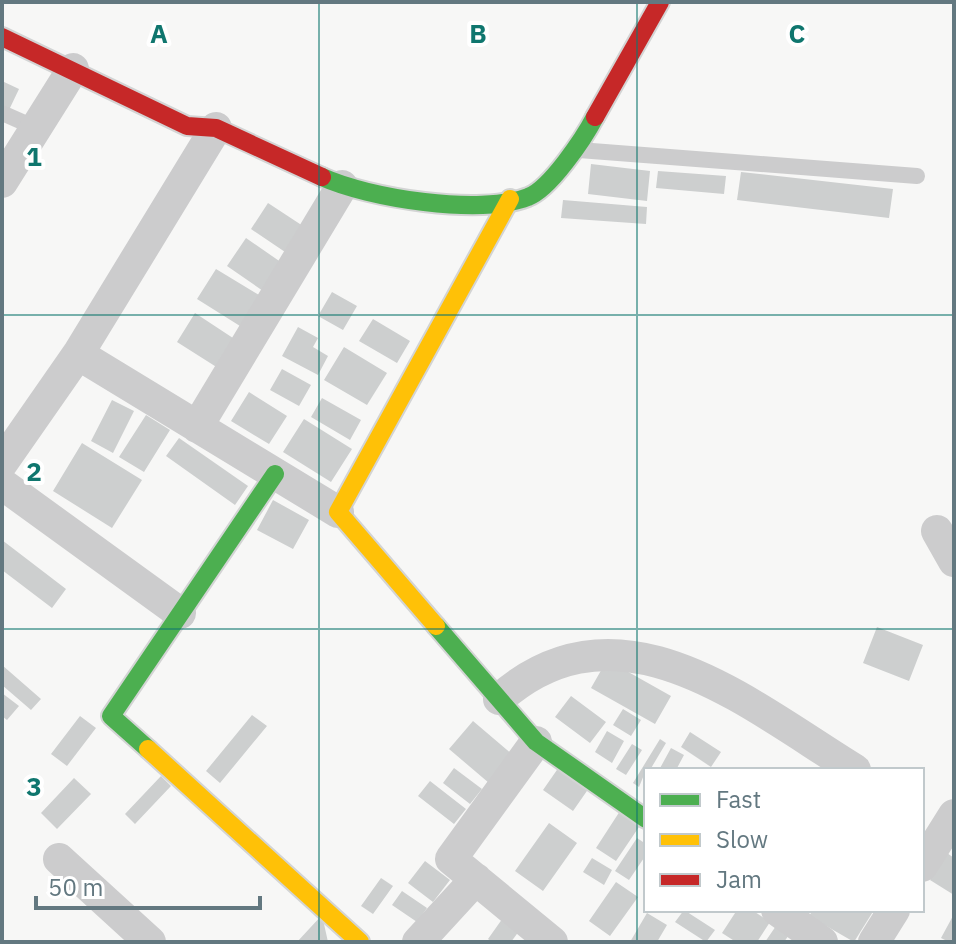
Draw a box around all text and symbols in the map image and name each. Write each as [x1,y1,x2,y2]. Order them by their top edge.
text: A [150,16,168,50]
text: B [469,16,487,50]
text: C [789,16,806,50]
text: 1 [26,139,42,173]
text: 2 [26,454,42,488]
legend [644,768,924,912]
text: 3 [26,769,42,803]
text: Fast [716,783,761,815]
text: Slow [716,823,768,855]
scale bar [36,860,260,910]
text: Jam [716,863,762,895]
text: 50 m [48,871,103,903]

